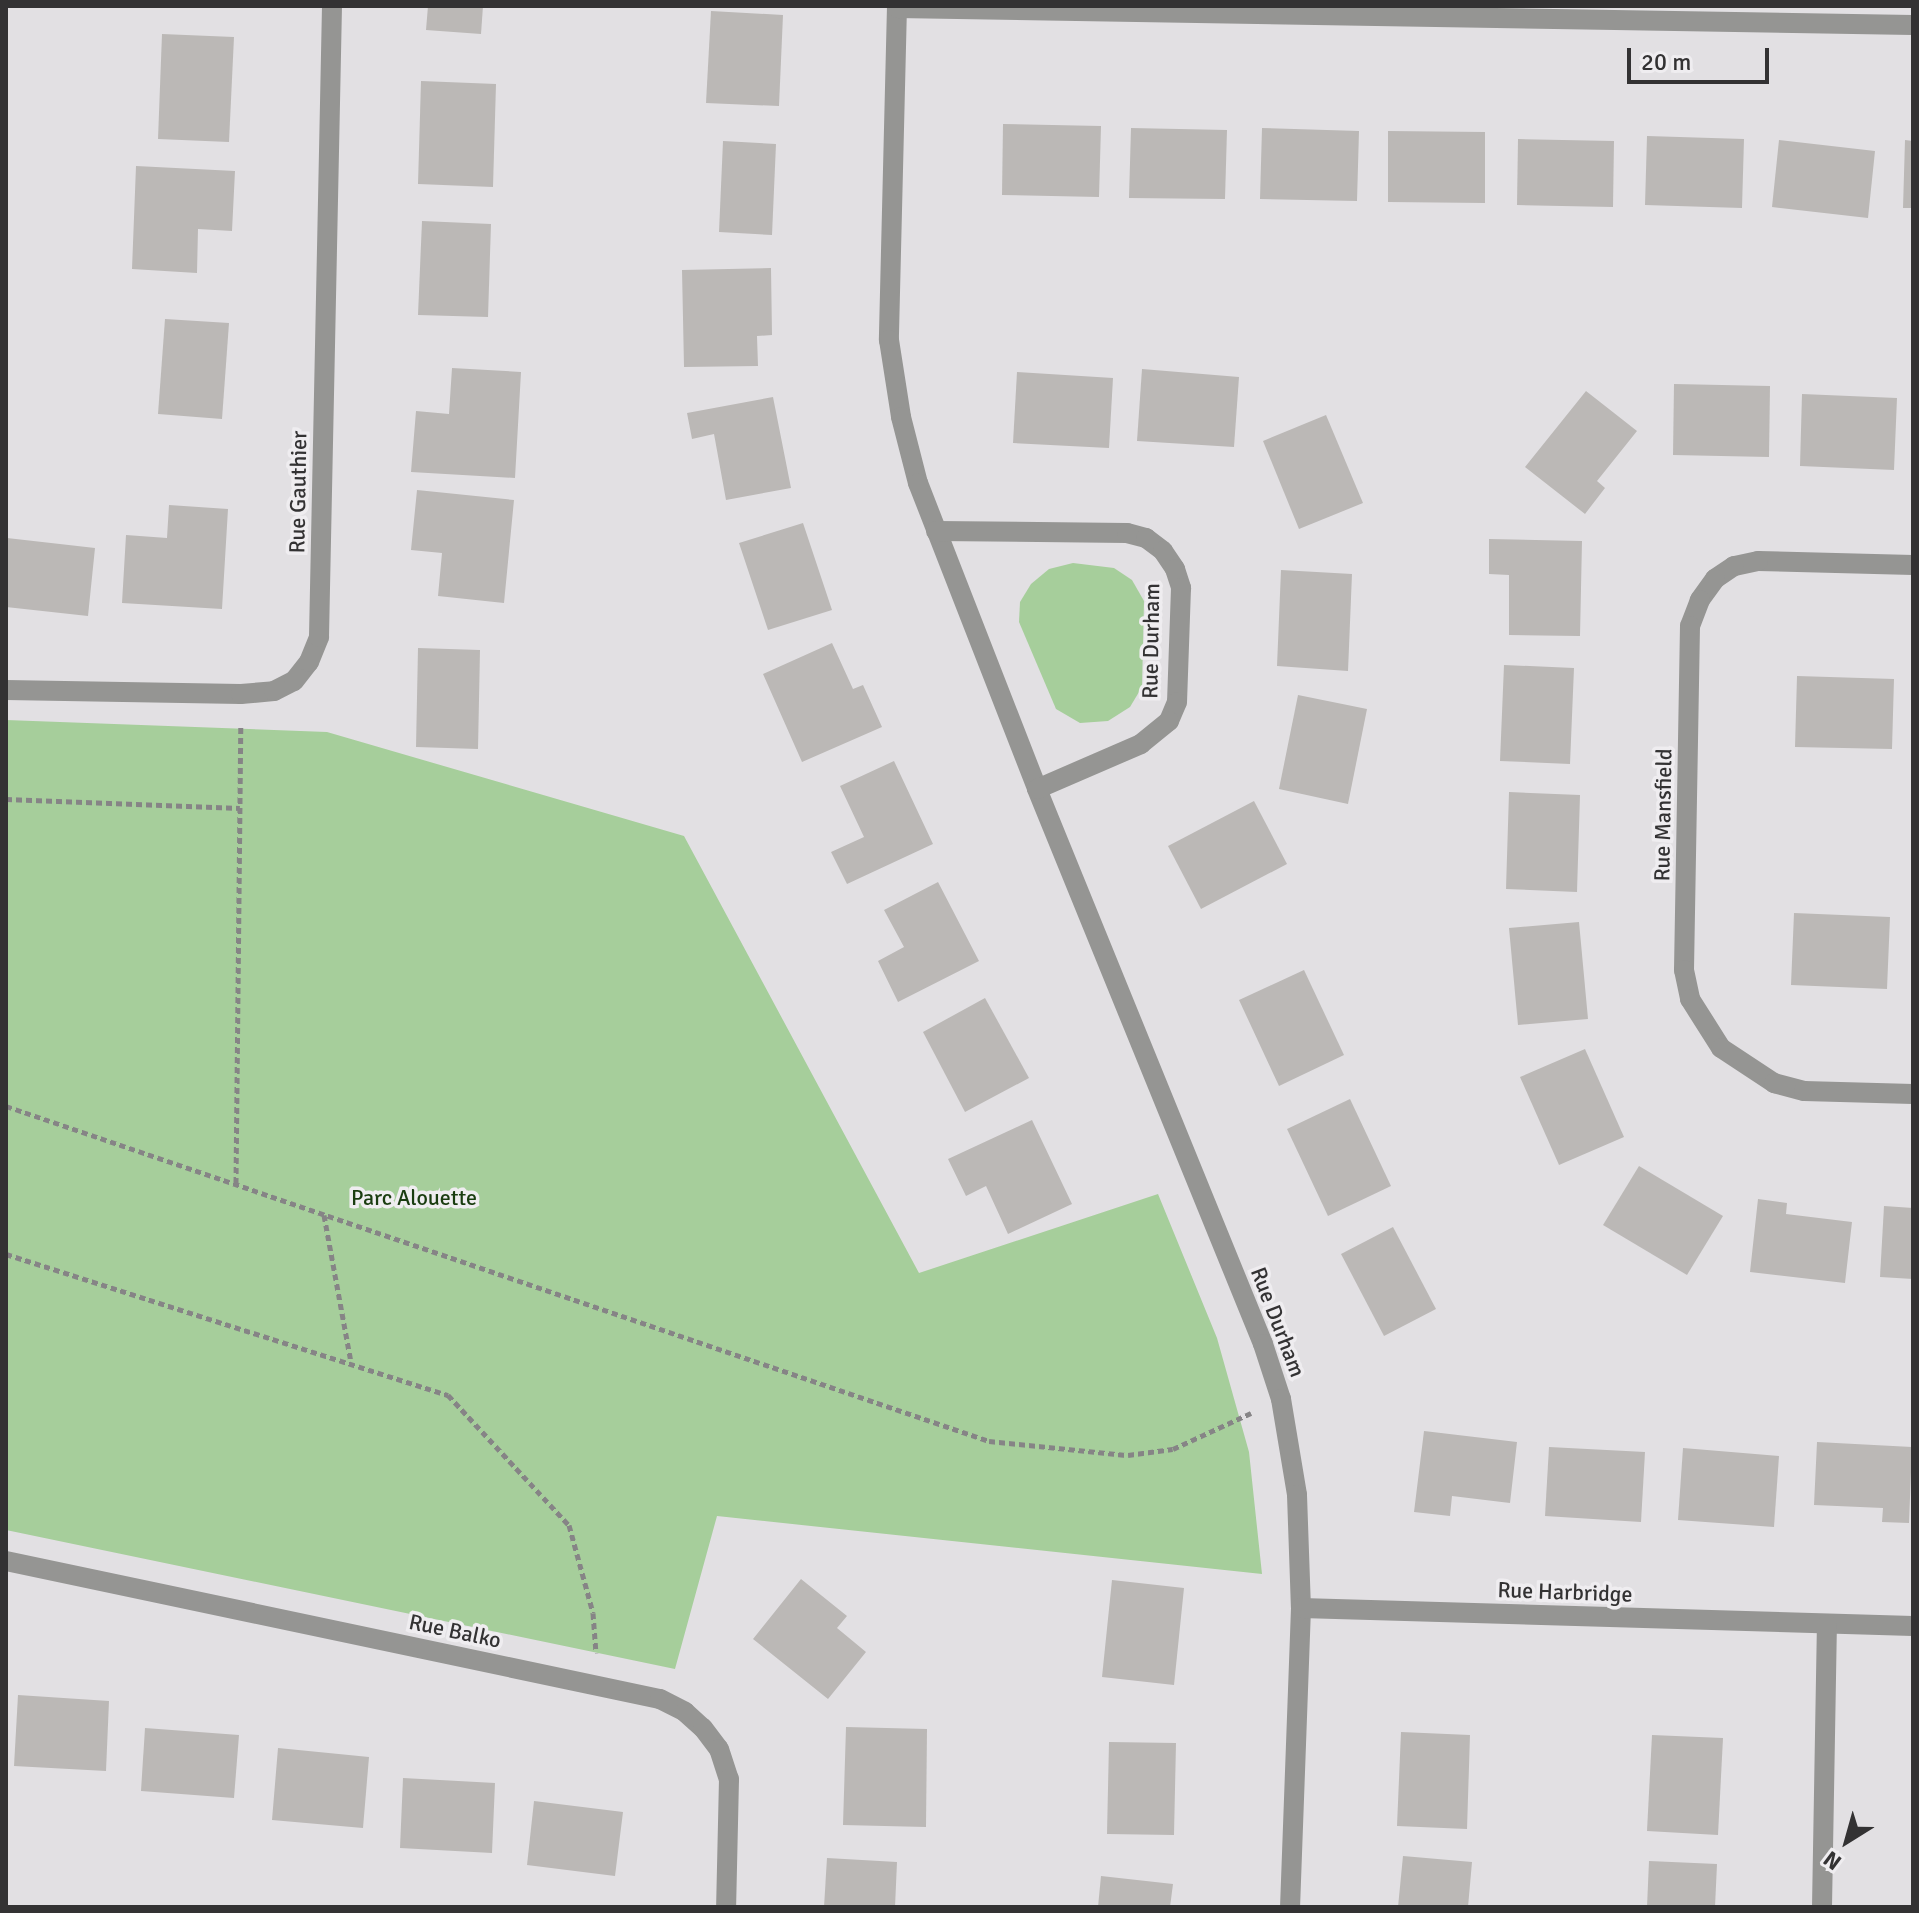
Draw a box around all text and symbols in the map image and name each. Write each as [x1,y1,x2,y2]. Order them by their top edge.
scale bar [1631,32,1773,82]
text: 20 m [1641,47,1691,77]
street label: Rue Gauthier [284,430,312,554]
street label: Rue Durham [1137,583,1165,699]
street label: Rue Mansfield [1649,748,1677,882]
park label: Parc Alouette [351,1185,477,1211]
street label: Rue Durham [1245,1263,1311,1381]
street label: Rue Harbridge [1497,1576,1633,1608]
street label: Rue Balko [407,1608,503,1654]
north arrow [1807,1801,1887,1881]
text: N [1818,1845,1846,1876]

